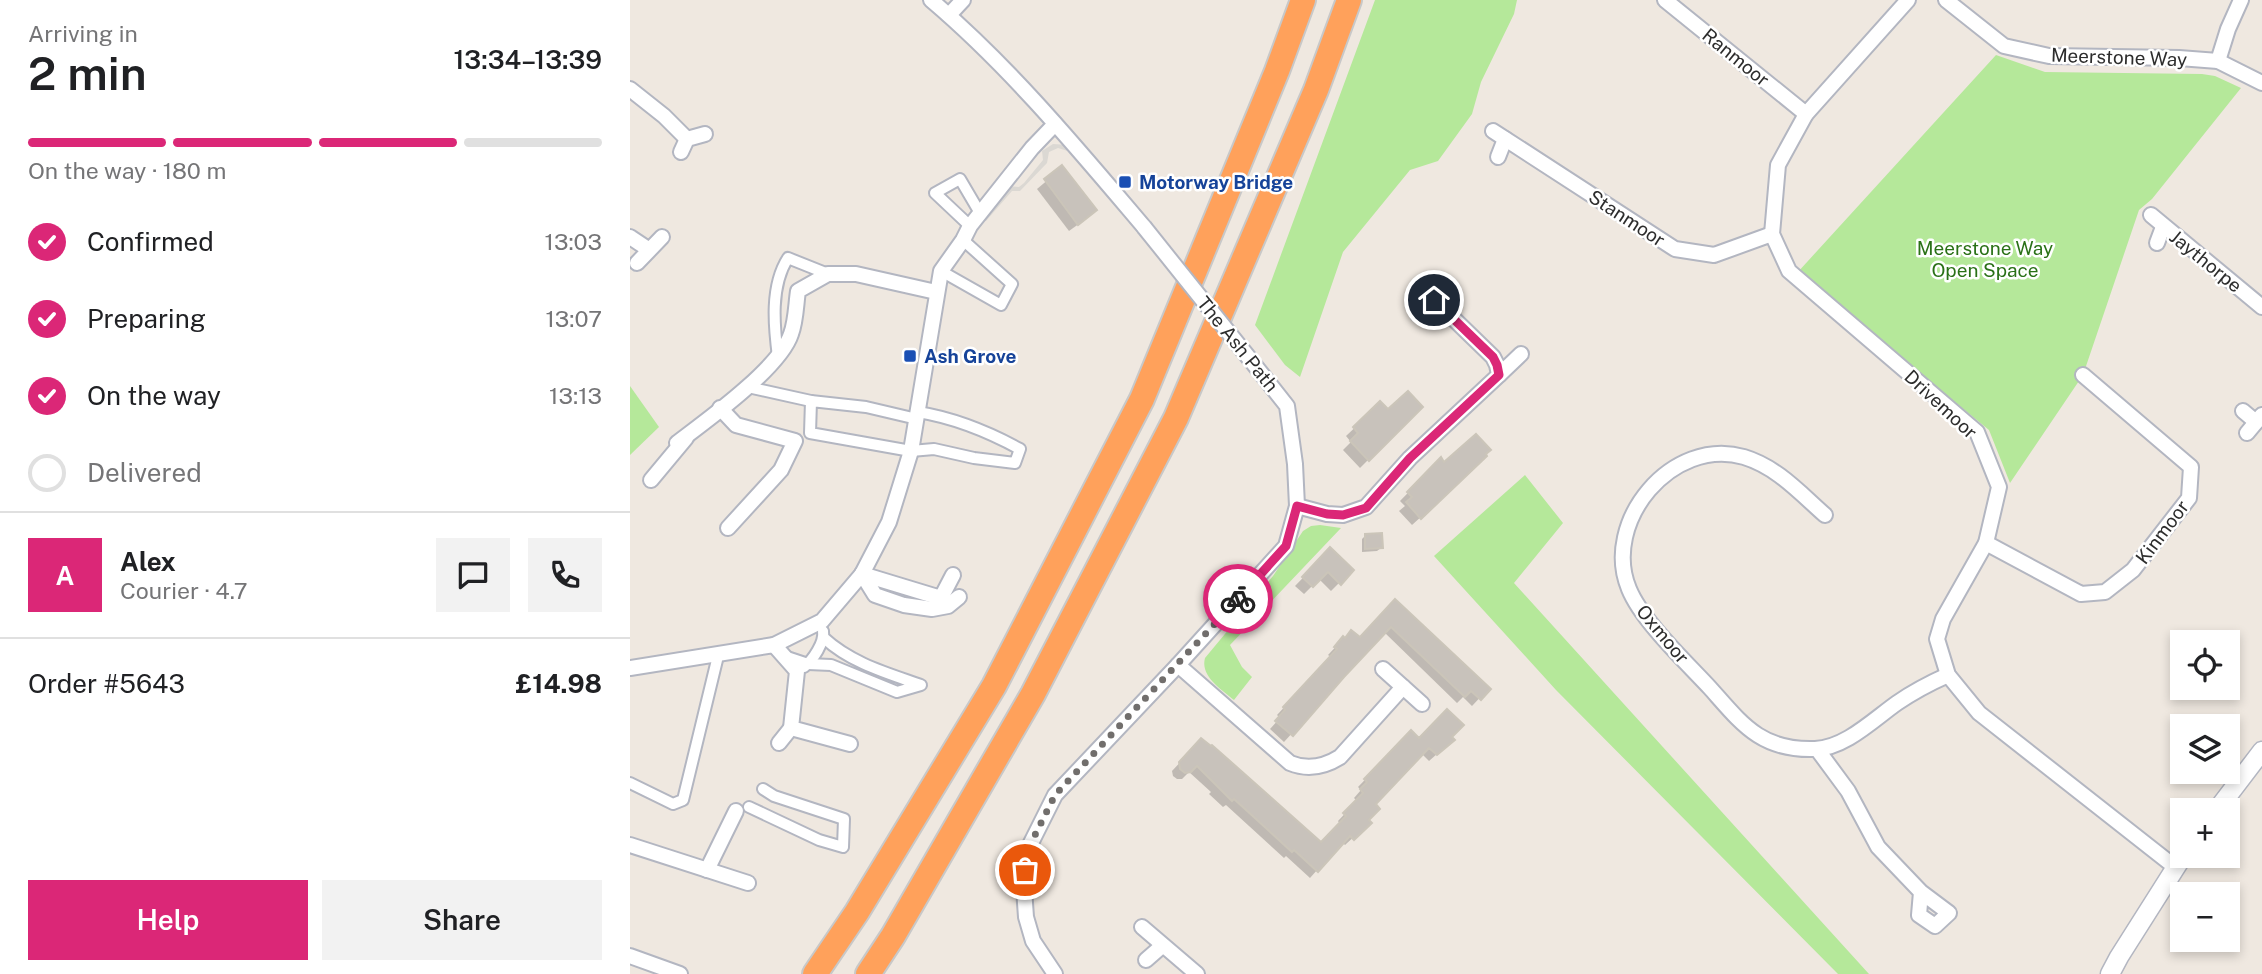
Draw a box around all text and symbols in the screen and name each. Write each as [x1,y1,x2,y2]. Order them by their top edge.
text: Arriving in [28,20,138,47]
street label: Ranmoor [1698,23,1774,91]
text: 13:34–13:39 [453,44,602,75]
street label: Meerstone Way [2051,44,2187,70]
text: 2 min [28,46,147,100]
text: On the way · 180 m [28,157,226,184]
place label: Motorway Bridge [1139,171,1293,193]
marker: Motorway Bridge [1117,174,1133,190]
street label: Stanmoor [1585,185,1669,251]
icon: check [28,223,66,261]
street label: Jaythorpe [2166,225,2246,297]
text: Confirmed [87,226,214,257]
text: 13:03 [545,228,602,255]
park label: Meerstone Way Open Space [1917,237,2053,281]
pin [1404,270,1464,330]
icon: home [1415,281,1453,319]
street label: The Ash Path [1193,292,1283,396]
icon: check [28,300,66,338]
text: Preparing [87,303,206,334]
text: 13:07 [545,305,602,332]
place label: Ash Grove [924,345,1017,367]
marker: Ash Grove [902,348,918,364]
street label: Drivemoor [1900,365,1982,443]
icon: check [28,377,66,415]
text: On the way [87,380,221,411]
text: 13:13 [549,382,602,409]
text: Delivered [87,457,202,488]
street label: Kinmoor [2131,496,2193,568]
button: chat [436,538,510,612]
button: phone [528,538,602,612]
text: Alex [120,546,176,577]
text: A [56,560,74,591]
courier [1203,564,1273,634]
text: Courier · 4.7 [120,577,248,604]
icon: bike [1219,580,1257,618]
street label: Oxmoor [1632,600,1694,668]
map controls [2170,630,2240,952]
button: locate [2170,630,2240,700]
text: Order #5643 [28,668,185,699]
text: £14.98 [515,668,602,699]
button: layers [2170,714,2240,784]
button: + [2170,798,2240,868]
pin [995,840,1055,900]
icon: bag [1006,851,1044,889]
button: Help [28,880,308,960]
button: Share [322,880,602,960]
button: − [2170,882,2240,952]

